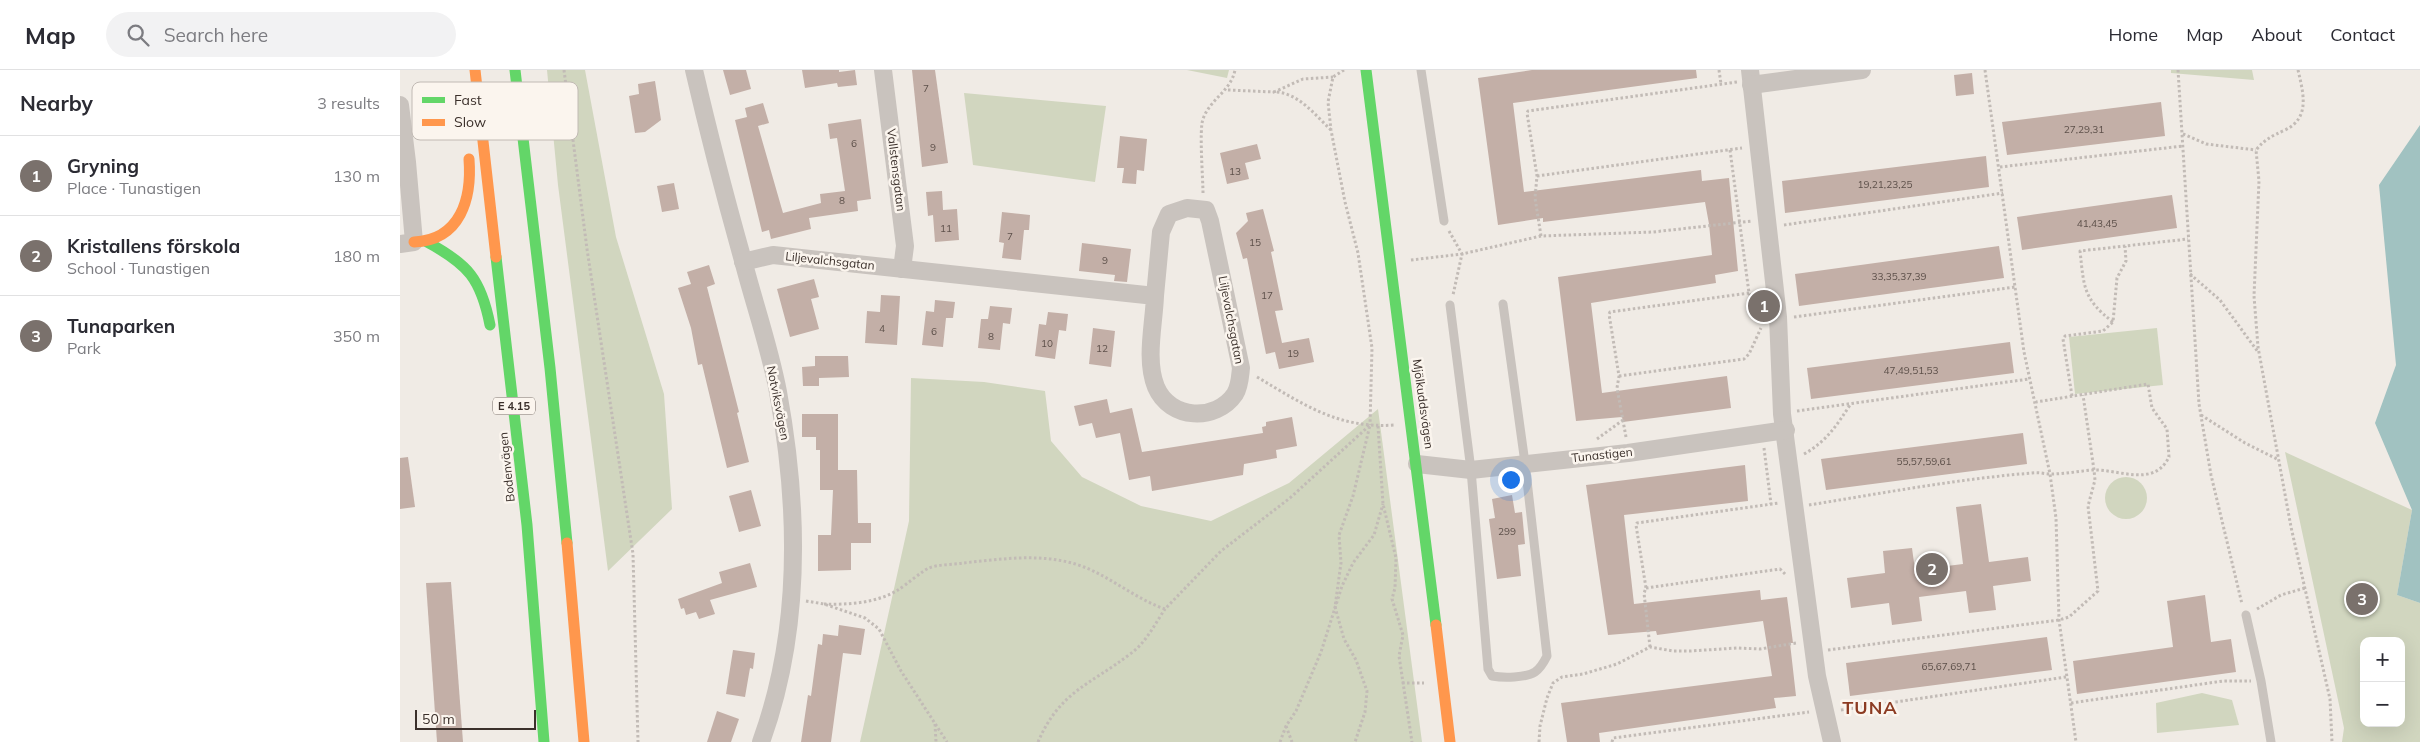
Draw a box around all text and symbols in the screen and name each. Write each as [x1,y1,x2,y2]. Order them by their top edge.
search box [106,12,456,57]
text: Map [25,20,76,50]
icon: search [124,21,152,49]
text: Search here [164,23,268,47]
text: Home [2108,23,2158,46]
text: Map [2186,23,2223,46]
text: About [2251,23,2302,46]
text: Contact [2330,23,2395,46]
legend [412,82,578,140]
house number: 7 [923,82,929,95]
text: Nearby [20,90,93,116]
text: Fast [454,91,482,109]
text: 3 results [317,93,380,113]
text: Slow [454,113,486,131]
house number: 27,29,31 [2064,123,2104,136]
street label: Vallstensgatan [884,128,909,212]
house number: 6 [851,137,857,150]
house number: 9 [930,141,936,154]
text: Gryning [67,154,139,178]
house number: 13 [1229,165,1241,178]
text: 1 [31,166,41,186]
text: 130 m [333,166,380,186]
text: Place · Tunastigen [67,178,201,198]
house number: 19,21,23,25 [1858,178,1912,191]
house number: 8 [839,194,845,207]
house number: 41,43,45 [2077,217,2117,230]
house number: 11 [940,222,952,235]
house number: 7 [1007,230,1013,243]
text: Kristallens förskola [67,234,240,258]
house number: 15 [1249,236,1261,249]
text: 2 [31,246,41,266]
text: 180 m [333,246,380,266]
street label: Liljevalchsgatan [785,248,875,273]
house number: 9 [1102,254,1108,267]
text: School · Tunastigen [67,258,210,278]
house number: 33,35,37,39 [1872,270,1926,283]
street label: Liljevalchsgatan [1216,274,1247,365]
pin: 1 [1748,287,1780,325]
house number: 17 [1261,289,1273,302]
text: Tunaparken [67,314,175,338]
house number: 4 [879,322,885,335]
house number: 6 [931,325,937,338]
text: 3 [31,326,41,346]
text: 350 m [333,326,380,346]
house number: 8 [988,330,994,343]
house number: 10 [1041,337,1053,350]
text: Park [67,338,101,358]
house number: 12 [1096,342,1108,355]
house number: 19 [1287,347,1299,360]
street label: Mjölkuddsvägen [1410,358,1437,450]
street label: Notviksvägen [764,364,793,441]
house number: 47,49,51,53 [1884,364,1938,377]
road number: E 4.15 [493,398,535,414]
street label: Bodenvägen [495,431,518,503]
street label: Tunastigen [1571,444,1633,465]
house number: 55,57,59,61 [1897,455,1951,468]
your location [1498,467,1524,493]
house number: 299 [1498,525,1516,538]
pin: 2 [1916,550,1948,588]
pin: 3 [2346,580,2378,618]
map controls [2360,637,2405,727]
button: + [2360,637,2405,682]
house number: 65,67,69,71 [1922,660,1976,673]
button: − [2360,682,2405,727]
district label: TUNA [1842,696,1898,719]
scale bar [415,707,536,730]
text: 50 m [422,710,455,728]

